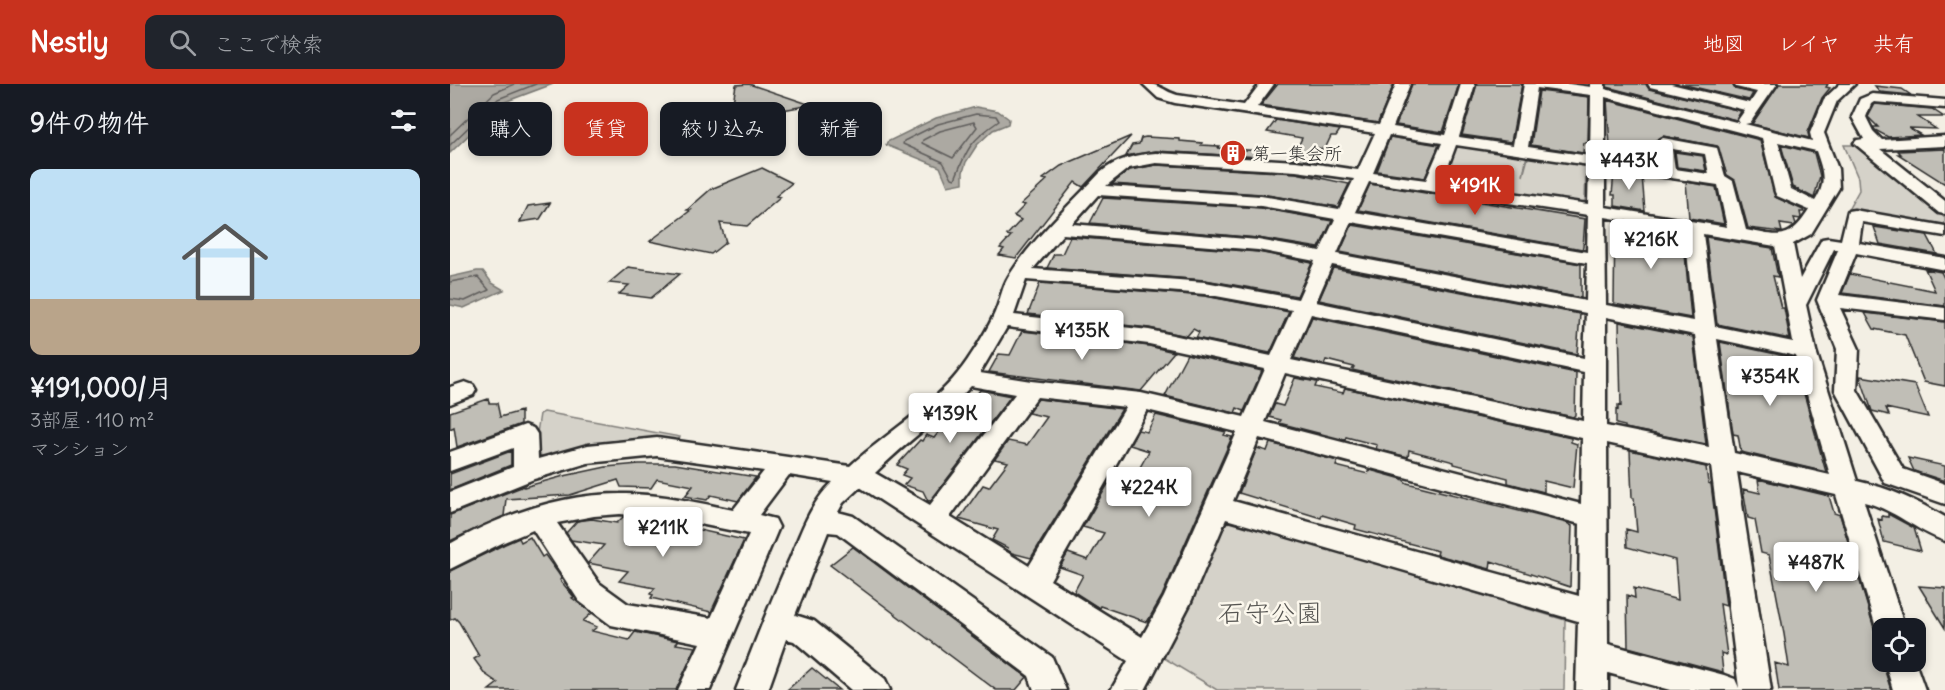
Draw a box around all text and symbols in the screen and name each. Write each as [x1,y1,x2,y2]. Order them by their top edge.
search box [145,15,565,69]
text: Nestly [30,24,109,60]
icon: search [166,26,199,59]
text: ここで検索 [214,30,324,58]
text: 地図 [1703,30,1745,57]
text: レイヤ [1778,30,1840,57]
text: 共有 [1873,30,1915,57]
chip: 購入 [468,102,552,156]
chip: 賃貸 [564,102,648,156]
chip: 絞り込み [660,102,786,156]
chip: 新着 [798,102,882,156]
icon: filters [387,104,420,137]
text: 9件の物件 [30,106,149,139]
building icon: 第一集会所 [1218,138,1248,168]
pin: ¥443K [1587,140,1671,191]
place label: 第一集会所 [1252,142,1342,165]
text: ¥443K [1600,147,1658,172]
pin: ¥191K [1433,165,1517,216]
text: ¥191K [1449,172,1501,197]
icon: home [171,208,279,316]
pin: ¥216K [1609,219,1693,270]
text: ¥216K [1624,226,1678,251]
pin: ¥135K [1040,310,1124,361]
text: ¥135K [1055,317,1109,342]
pin: ¥354K [1728,356,1812,407]
text: ¥354K [1741,363,1799,388]
text: ¥191,000/月 [30,371,173,404]
pin: ¥139K [908,393,992,444]
text: ¥139K [923,400,977,425]
text: 3部屋 · 110 m² [30,407,154,432]
text: マンション [30,436,129,461]
pin: ¥224K [1107,467,1191,518]
text: ¥224K [1120,474,1178,499]
pin: ¥211K [621,507,705,558]
text: ¥211K [638,514,688,539]
pin: ¥487K [1774,542,1858,593]
text: ¥487K [1788,549,1844,574]
park label: 石守公園 [1218,596,1322,629]
map controls [1872,618,1926,672]
button: locate [1872,618,1926,672]

